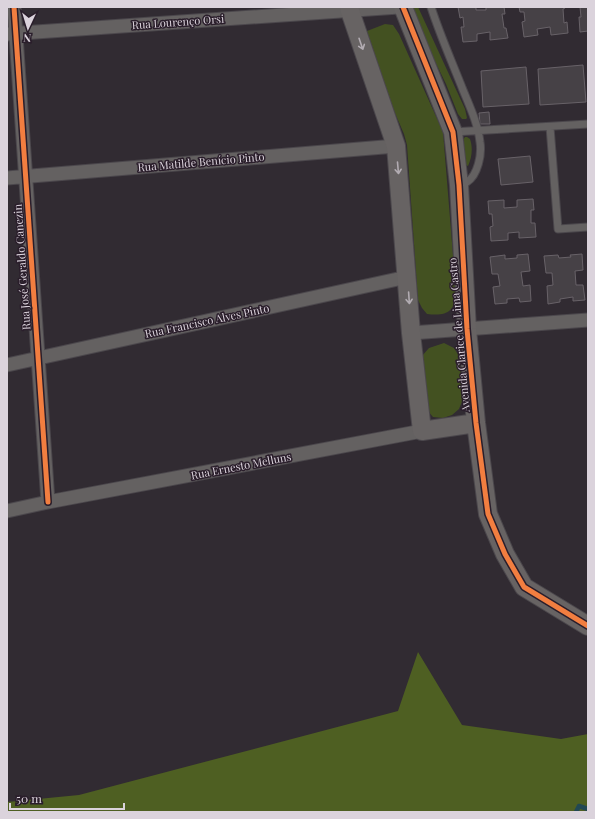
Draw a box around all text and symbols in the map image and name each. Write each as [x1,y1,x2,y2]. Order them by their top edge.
north arrow [8,8,48,48]
street label: Rua Lourenço Orsi [131,11,225,32]
text: N [23,31,32,46]
one-way arrow [358,37,365,50]
street label: Rua Matilde Benício Pinto [137,148,265,175]
one-way arrow [394,161,401,174]
street label: Rua José Geraldo Canezin [10,203,33,331]
street label: Avenida Clarice de Lima Castro [444,257,473,414]
one-way arrow [405,291,412,304]
street label: Rua Francisco Alves Pinto [143,300,270,341]
street label: Rua Ernesto Melluns [189,448,292,483]
scale bar [10,785,124,811]
text: 50 m [16,790,42,806]

